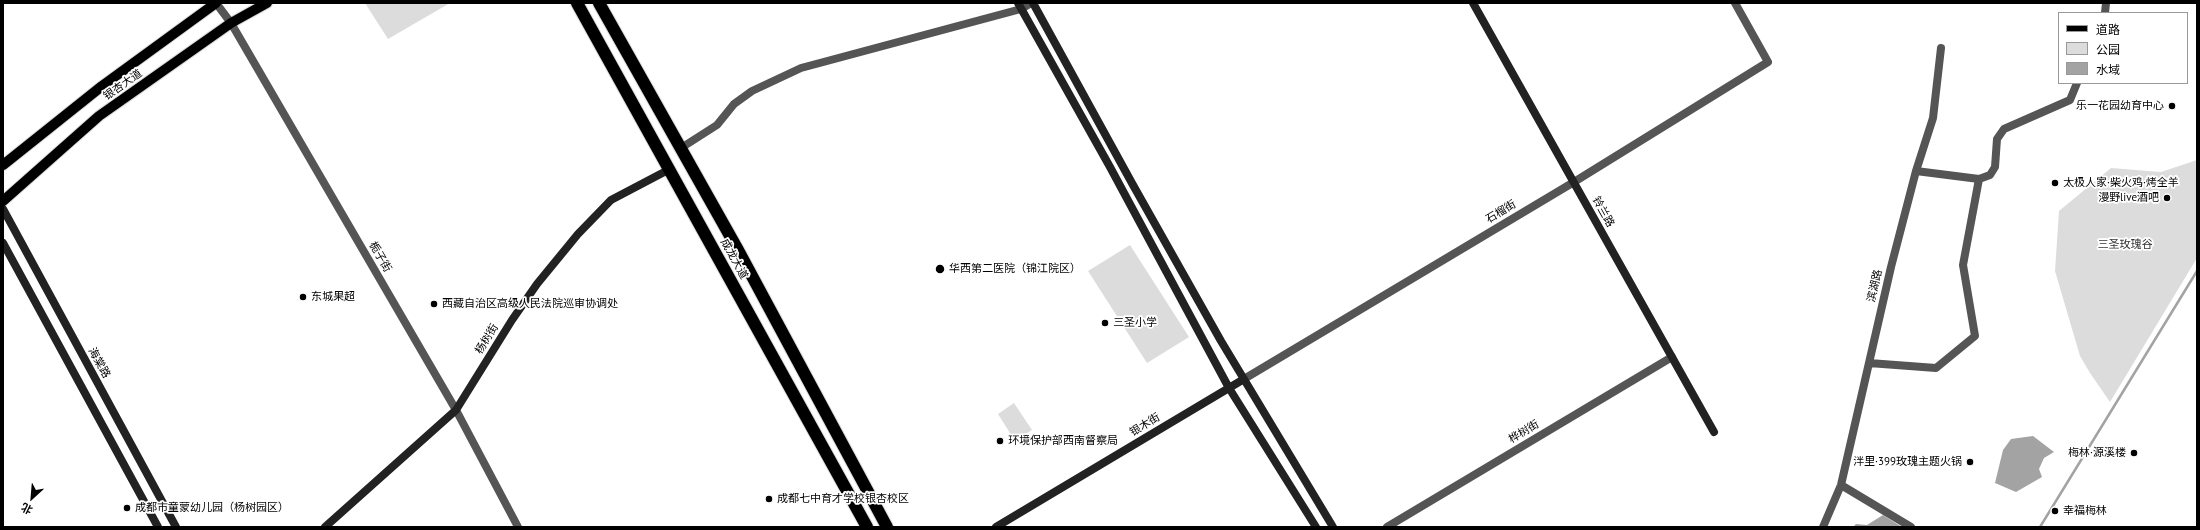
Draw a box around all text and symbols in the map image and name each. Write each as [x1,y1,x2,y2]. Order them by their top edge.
legend [2058,12,2188,84]
text: 道路 [2096,22,2120,37]
text: 公园 [2096,42,2120,57]
text: 水域 [2096,62,2120,77]
street label: 银杏大道 [101,67,145,103]
place label: 乐一花园幼育中心 [2076,99,2164,113]
marker: 乐一花园幼育中心 [2167,101,2177,111]
place label: 太极人家·柴火鸡·烤全羊 [2063,176,2179,190]
marker: 太极人家·柴火鸡·烤全羊 [2050,178,2060,188]
place label: 漫野live酒吧 [2098,191,2159,205]
marker: 漫野live酒吧 [2162,193,2172,203]
street label: 铃兰路 [1589,194,1617,230]
street label: 石榴街 [1483,198,1519,226]
street label: 成龙大道 [718,237,750,281]
park label: 三圣玫瑰谷 [2098,238,2152,252]
street label: 栀子街 [366,239,394,275]
place label: 华西第二医院（锦江院区） [949,262,1081,276]
marker: 华西第二医院（锦江院区） [934,263,946,275]
street label: 滨湖路 [1865,268,1885,304]
place label: 东城果超 [311,290,355,304]
marker: 东城果超 [298,292,308,302]
place label: 西藏自治区高级人民法院巡审协调处 [442,297,618,311]
marker: 西藏自治区高级人民法院巡审协调处 [429,299,439,309]
place label: 三圣小学 [1113,316,1157,330]
marker: 三圣小学 [1100,318,1110,328]
street label: 杨树街 [473,322,501,356]
street label: 海棠路 [85,345,113,381]
street label: 银木街 [1127,411,1163,439]
street label: 桦树街 [1506,418,1542,446]
place label: 环境保护部西南督察局 [1008,434,1118,448]
marker: 环境保护部西南督察局 [995,436,1005,446]
place label: 梅林·源溪楼 [2068,446,2126,460]
marker: 梅林·源溪楼 [2129,448,2139,458]
place label: 泮里·399玫瑰主题火锅 [1853,455,1962,469]
marker: 泮里·399玫瑰主题火锅 [1965,457,1975,467]
north arrow [12,478,52,518]
place label: 成都七中育才学校银杏校区 [777,492,909,506]
marker: 成都七中育才学校银杏校区 [764,494,774,504]
text: 北 [19,500,35,517]
place label: 成都市童蒙幼儿园（杨树园区） [135,501,289,515]
marker: 成都市童蒙幼儿园（杨树园区） [122,503,132,513]
place label: 幸福梅林 [2063,504,2107,518]
marker: 幸福梅林 [2050,506,2060,516]

